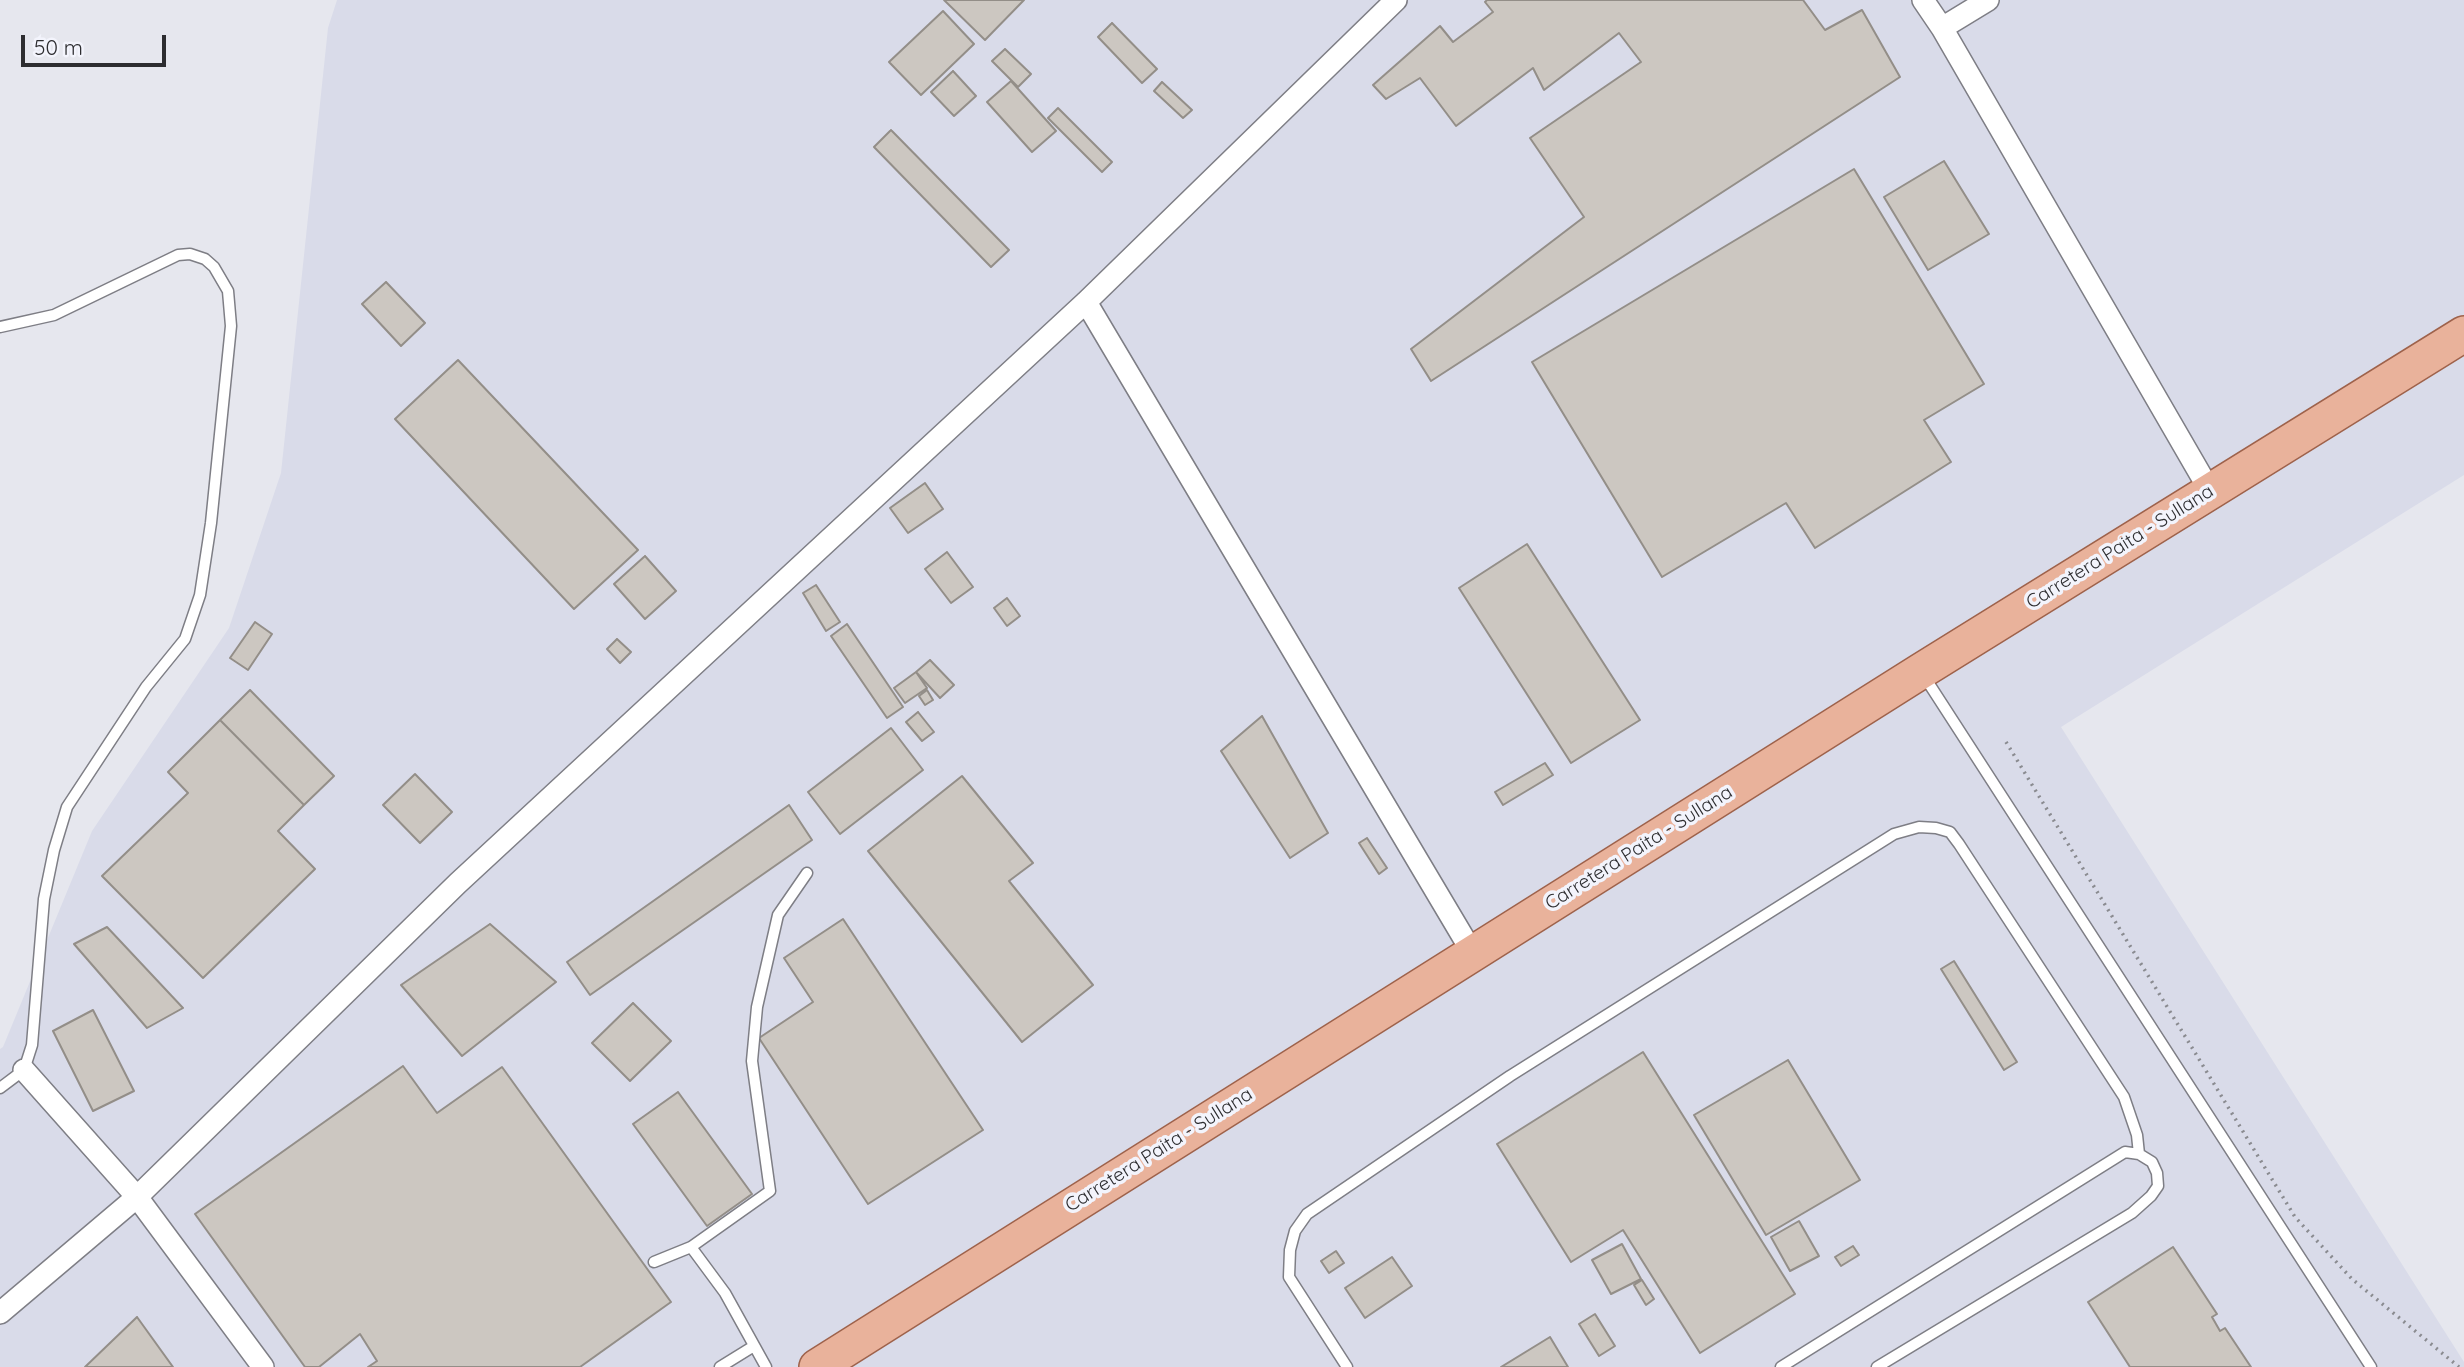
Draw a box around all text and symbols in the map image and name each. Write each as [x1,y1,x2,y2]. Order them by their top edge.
scale bar [24,21,170,65]
text: 50 m [34,34,83,60]
street label: Carretera Paita - Sullana [2022,480,2218,614]
street label: Carretera Paita - Sullana [1541,781,1737,915]
street label: Carretera Paita - Sullana [1061,1083,1257,1217]

